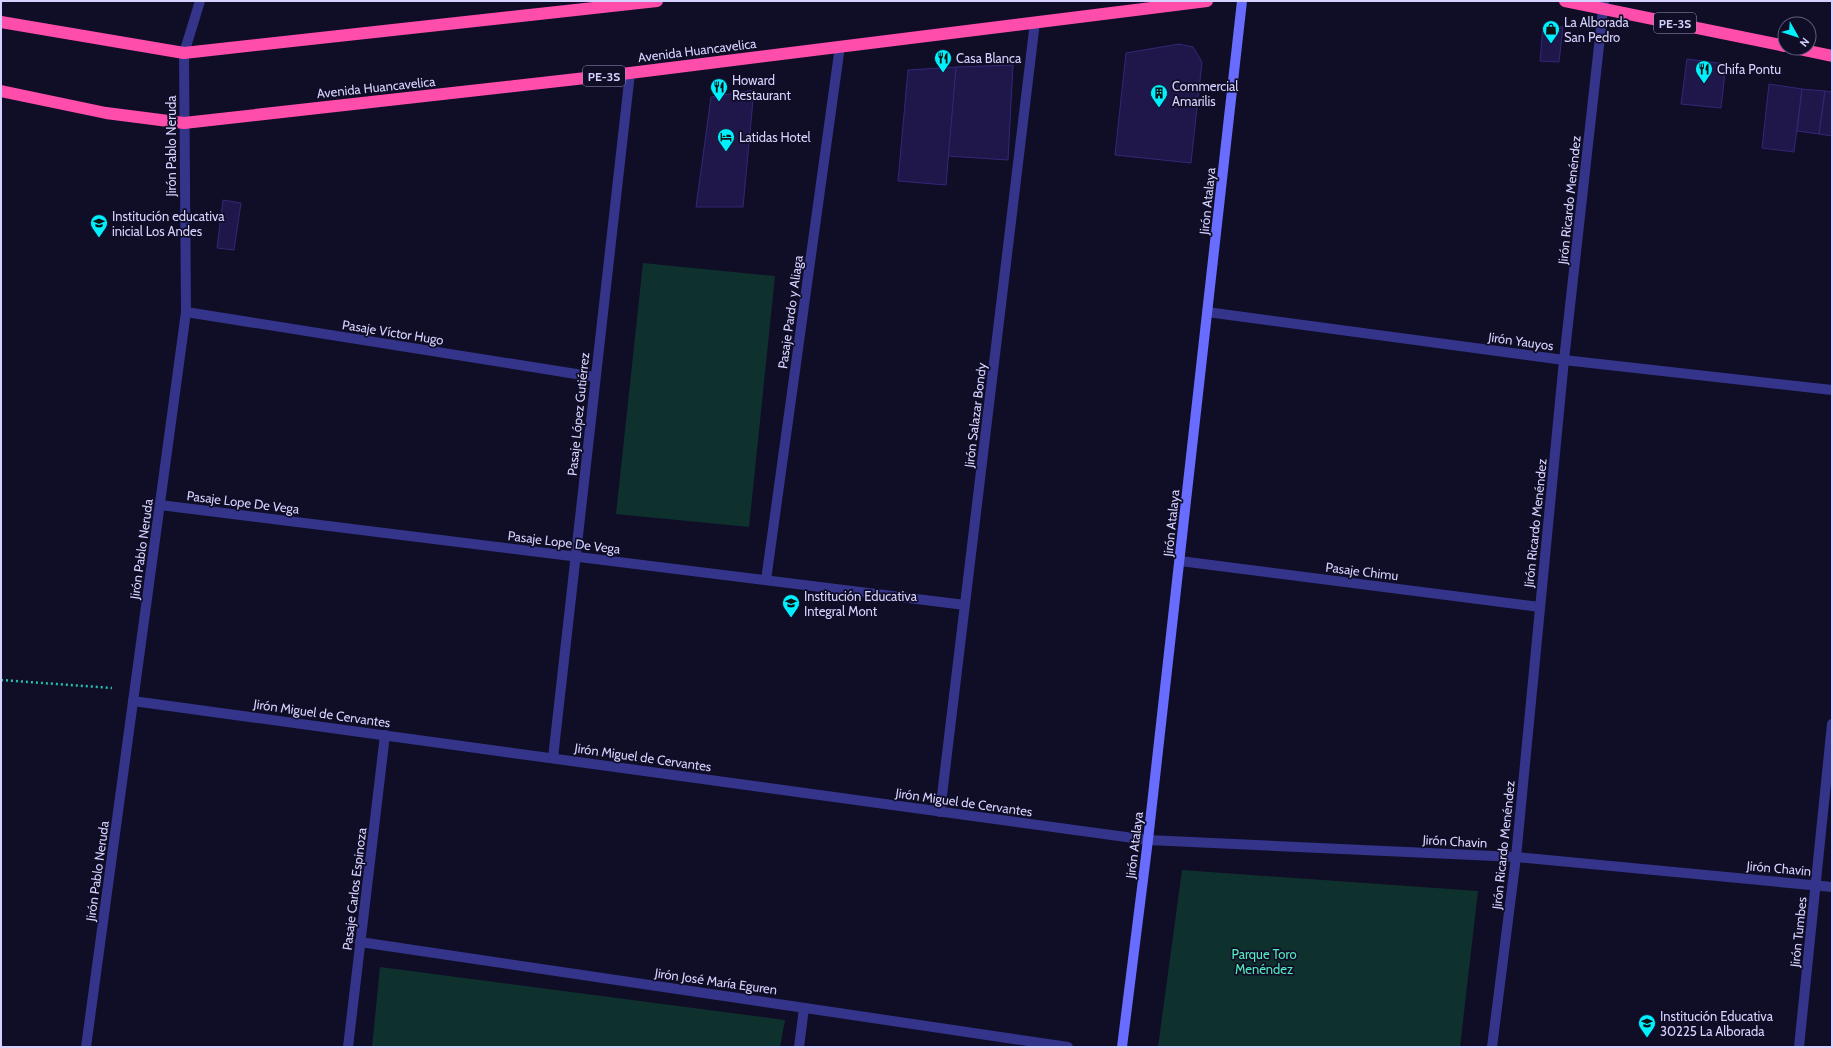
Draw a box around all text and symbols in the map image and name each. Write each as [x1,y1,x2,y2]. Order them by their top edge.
road number: PE-3S [1654,13,1696,33]
place label: La Alborada San Pedro [1564,14,1630,45]
north arrow [1777,16,1817,56]
shop icon: La Alborada San Pedro [1541,19,1561,44]
street label: Avenida Huancavelica [637,35,758,65]
text: N [1797,35,1813,50]
restaurant icon: Casa Blanca [933,48,953,73]
place label: Casa Blanca [956,50,1022,66]
restaurant icon: Chifa Pontu [1694,59,1714,84]
place label: Chifa Pontu [1717,61,1781,77]
road number: PE-3S [583,66,625,86]
place label: Howard Restaurant [732,72,791,103]
street label: Avenida Huancavelica [316,73,437,101]
restaurant icon: Howard Restaurant [709,77,729,102]
place label: Commercial Amarilis [1172,78,1238,109]
building icon: Commercial Amarilis [1149,83,1169,108]
street label: Jirón Pablo Neruda [163,95,179,198]
hotel icon: Latidas Hotel [716,127,736,152]
place label: Latidas Hotel [739,129,811,145]
street label: Jirón Ricardo Menéndez [1554,135,1584,266]
street label: Jirón Atalaya [1195,166,1219,236]
place label: Institución educativa inicial Los Andes [112,208,225,239]
school or university icon: Institución educativa inicial Los Andes [89,213,109,238]
street label: Pasaje Pardo y Aliaga [774,254,807,370]
street label: Pasaje Víctor Hugo [341,316,445,349]
street label: Jirón Yauyos [1486,328,1555,354]
street label: Pasaje López Gutiérrez [564,351,593,477]
street label: Jirón Salazar Bondy [960,361,989,469]
street label: Jirón Ricardo Menéndez [1520,458,1550,589]
street label: Pasaje Lope De Vega [186,487,301,518]
street label: Jirón Atalaya [1159,488,1183,558]
street label: Jirón Pablo Neruda [126,497,156,601]
street label: Pasaje Lope De Vega [507,527,622,558]
street label: Pasaje Chimu [1324,559,1400,584]
place label: Institución Educativa Integral Mont [804,588,918,619]
school or university icon: Institución Educativa Integral Mont [781,593,801,618]
street label: Jirón Miguel de Cervantes [252,695,392,731]
street label: Jirón Miguel de Cervantes [573,739,713,775]
street label: Jirón Ricardo Menéndez [1488,780,1518,911]
street label: Jirón Miguel de Cervantes [894,784,1034,820]
street label: Jirón Atalaya [1122,810,1146,880]
street label: Jirón Pablo Neruda [82,819,112,923]
street label: Pasaje Carlos Espinoza [339,826,371,951]
street label: Jirón Chavin [1421,831,1488,851]
street label: Jirón Chavin [1745,857,1812,879]
street label: Jirón Tumbes [1786,895,1810,969]
park label: Parque Toro Menéndez [1231,946,1297,977]
street label: Jirón José María Eguren [653,964,778,998]
place label: Institución Educativa 30225 La Alborada [1660,1008,1774,1039]
school or university icon: Institución Educativa 30225 La Alborada [1637,1013,1657,1038]

